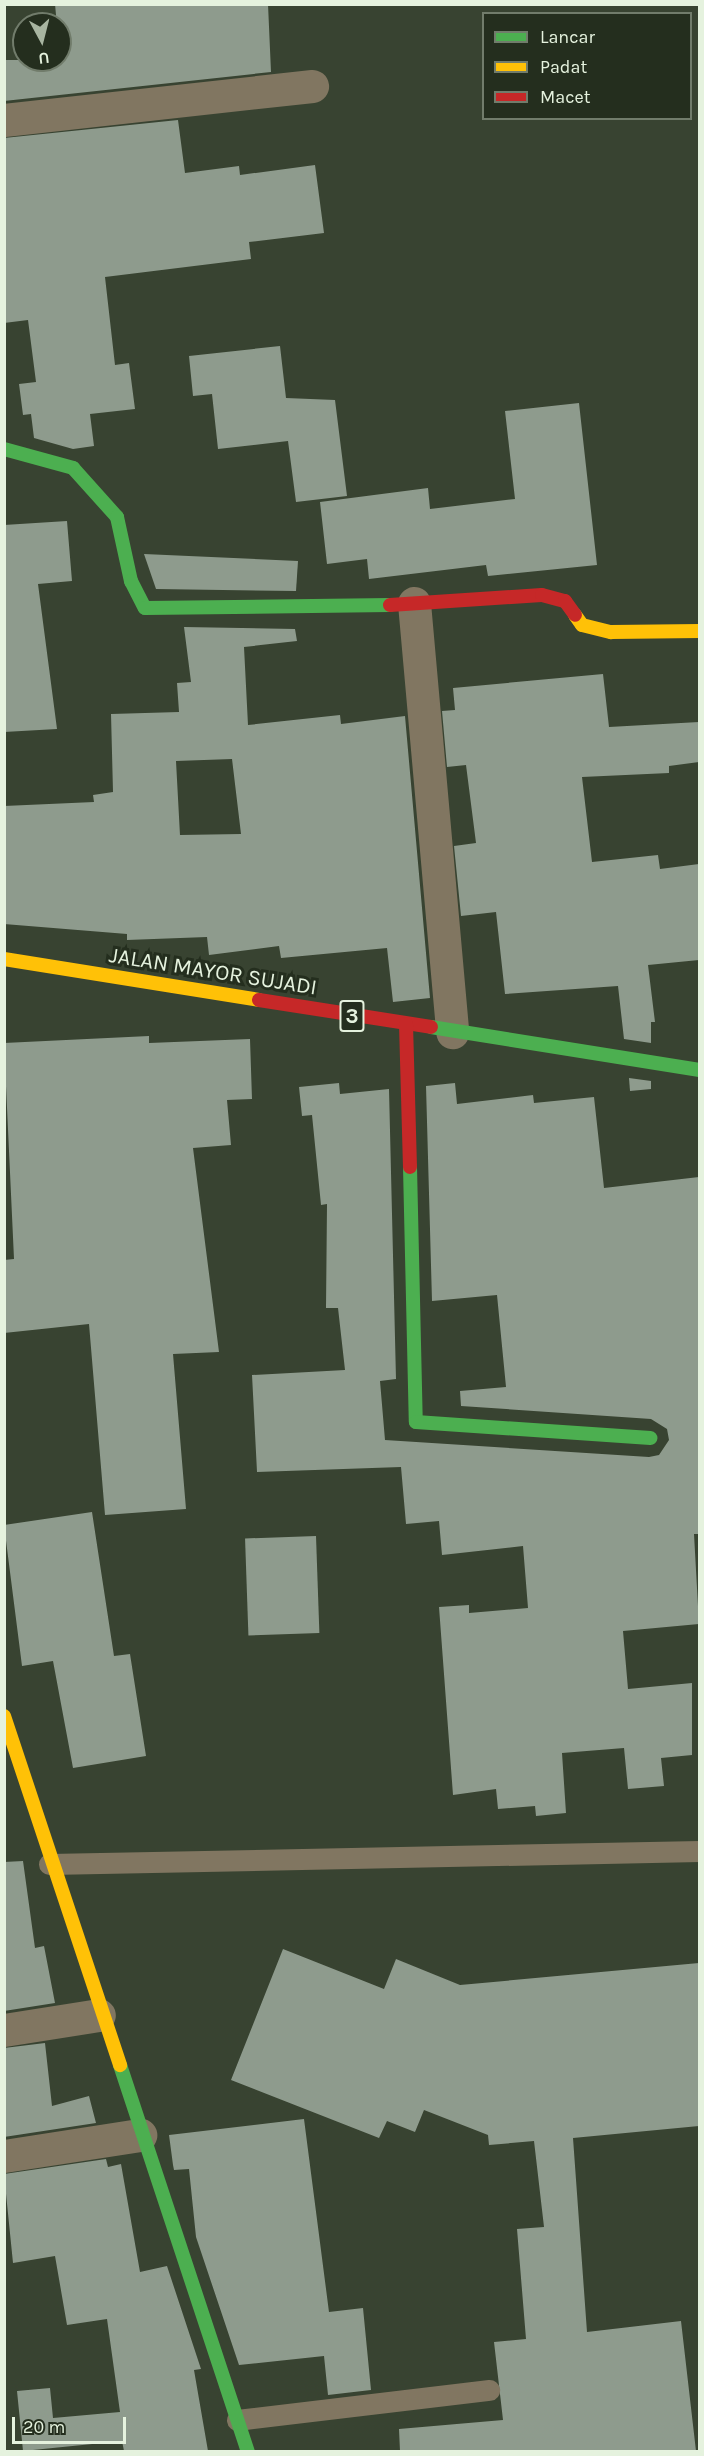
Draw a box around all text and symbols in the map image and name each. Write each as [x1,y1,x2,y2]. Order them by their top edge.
north arrow [12,12,72,72]
legend [482,12,692,120]
text: Lancar [540,26,595,48]
text: U [37,48,51,68]
text: Padat [540,56,587,78]
text: Macet [540,86,590,108]
street label: JALAN MAYOR SUJADI [107,943,319,1001]
road number: 3 [338,998,366,1034]
scale bar [15,2405,129,2443]
text: 20 m [23,2416,65,2438]

